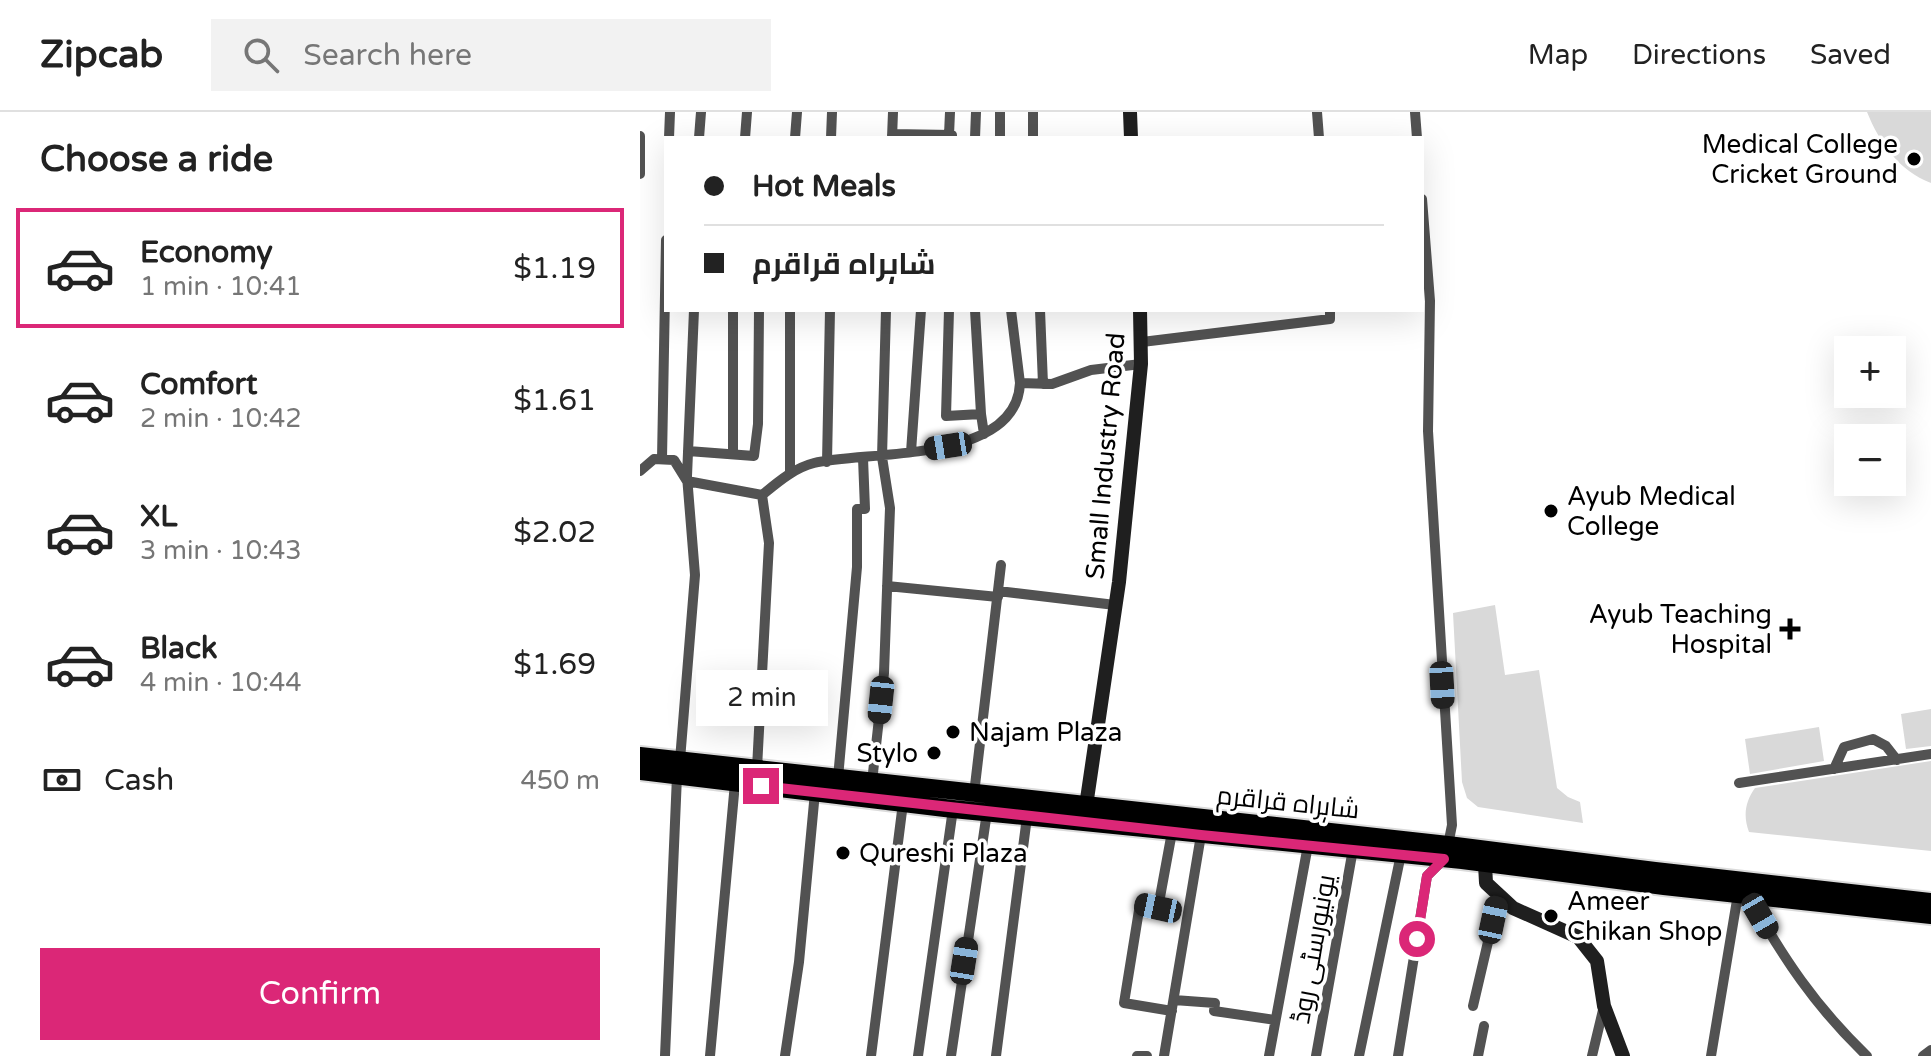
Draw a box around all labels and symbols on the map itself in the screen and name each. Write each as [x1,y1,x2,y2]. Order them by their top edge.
place label: Medical College Cricket Ground [1702,129,1898,190]
marker: Medical College Cricket Ground [1905,150,1923,168]
street label: Small Industry Road [1079,331,1132,581]
car [922,430,974,462]
place label: Ayub Medical College [1567,481,1736,542]
marker: Ayub Medical College [1542,502,1560,520]
place label: Ayub Teaching Hospital [1589,599,1772,660]
marker: Ayub Teaching Hospital [1779,618,1801,640]
car [1429,660,1455,710]
callout: 2 min [695,670,827,726]
car [867,675,895,725]
place label: Najam Plaza [969,717,1122,748]
marker: Najam Plaza [944,723,962,741]
place label: Stylo [857,738,918,769]
marker: Stylo [925,744,943,762]
route end [743,768,779,804]
street label: شاہراہ قراقرم [1215,780,1361,827]
place label: Qureshi Plaza [859,838,1028,869]
marker: Qureshi Plaza [834,844,852,862]
street label: یونیورسٹی روڈ [1285,872,1342,1026]
place label: Ameer Chikan Shop [1567,886,1722,947]
car [1738,889,1782,943]
car [1132,891,1184,925]
car [1476,894,1510,946]
marker: Ameer Chikan Shop [1542,907,1560,925]
route start [1399,921,1435,957]
car [948,935,980,987]

